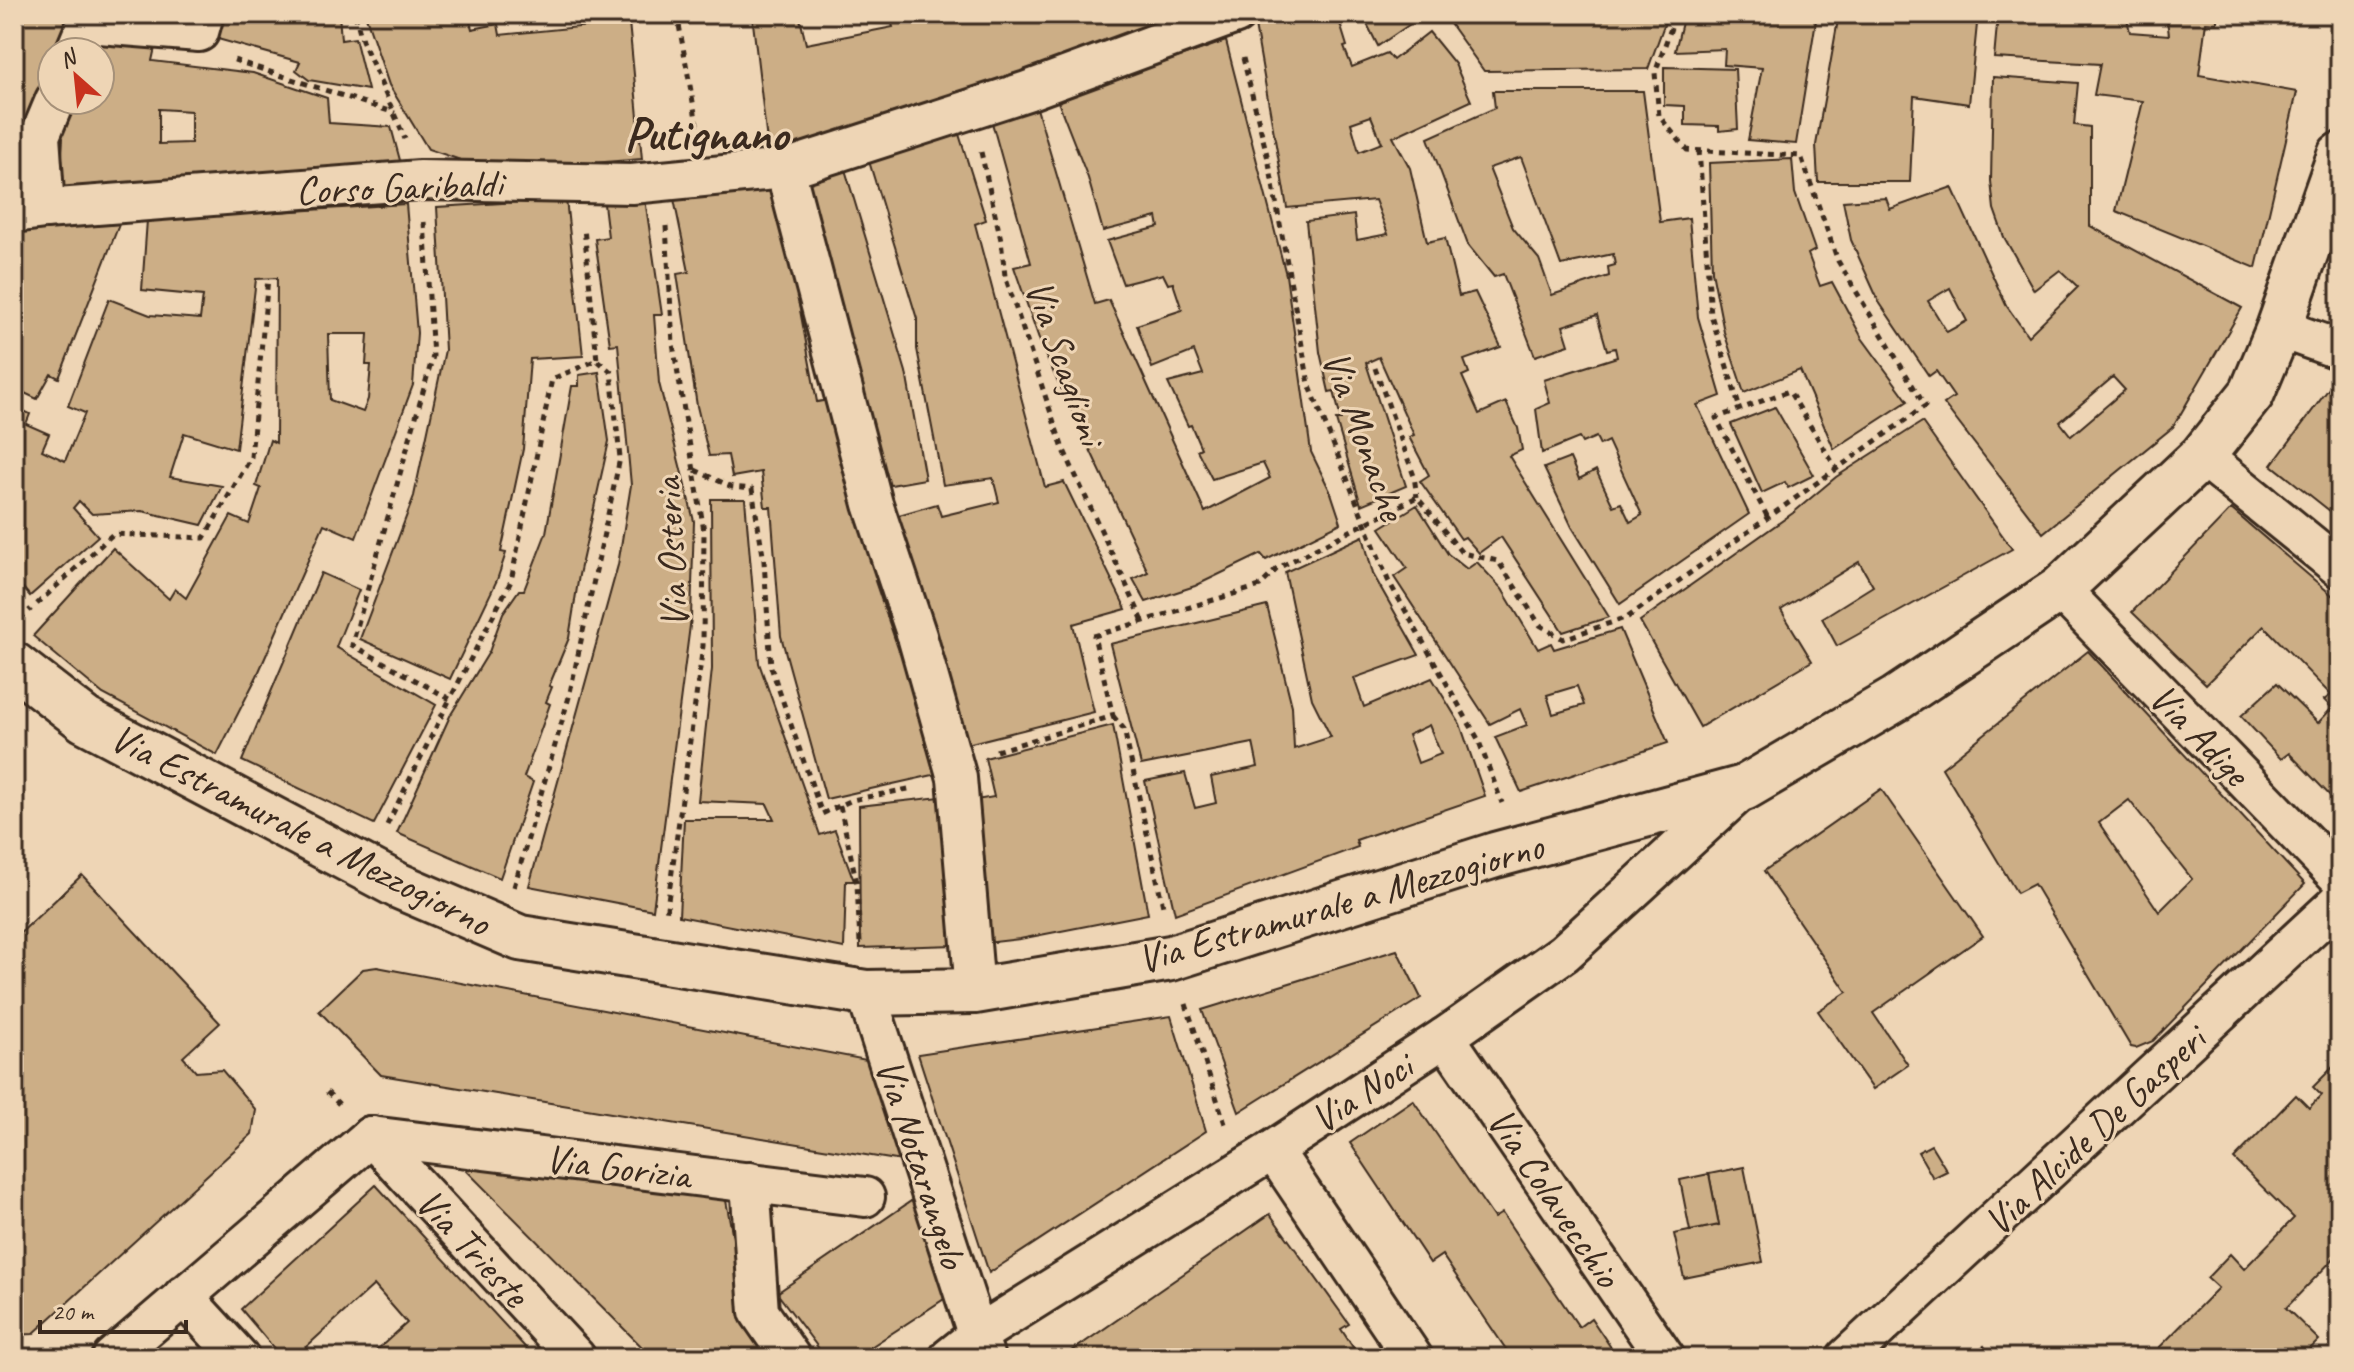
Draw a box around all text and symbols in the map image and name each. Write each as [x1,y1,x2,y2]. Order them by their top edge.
north arrow [36,36,116,116]
text: N [55,42,83,75]
district label: Putignano [624,104,791,164]
street label: Corso Garibaldi [295,158,508,216]
street label: Via Scaglioni [1014,273,1118,456]
street label: Via Monache [1310,344,1419,530]
street label: Via Osteria [642,473,700,630]
street label: Via Adige [2138,673,2262,799]
street label: Via Estramurale a Mezzogiorno [102,712,500,948]
street label: Via Estramurale a Mezzogiorno [1132,821,1551,985]
street label: Via Alcide De Gasperi [1973,1012,2219,1246]
street label: Via Noci [1301,1039,1426,1144]
street label: Via Notarangelo [864,1052,979,1276]
street label: Via Colavecchio [1476,1098,1633,1298]
street label: Via Gorizia [543,1133,697,1201]
street label: Via Trieste [405,1178,542,1320]
scale bar [40,1284,186,1334]
text: 20 m [52,1297,95,1327]

